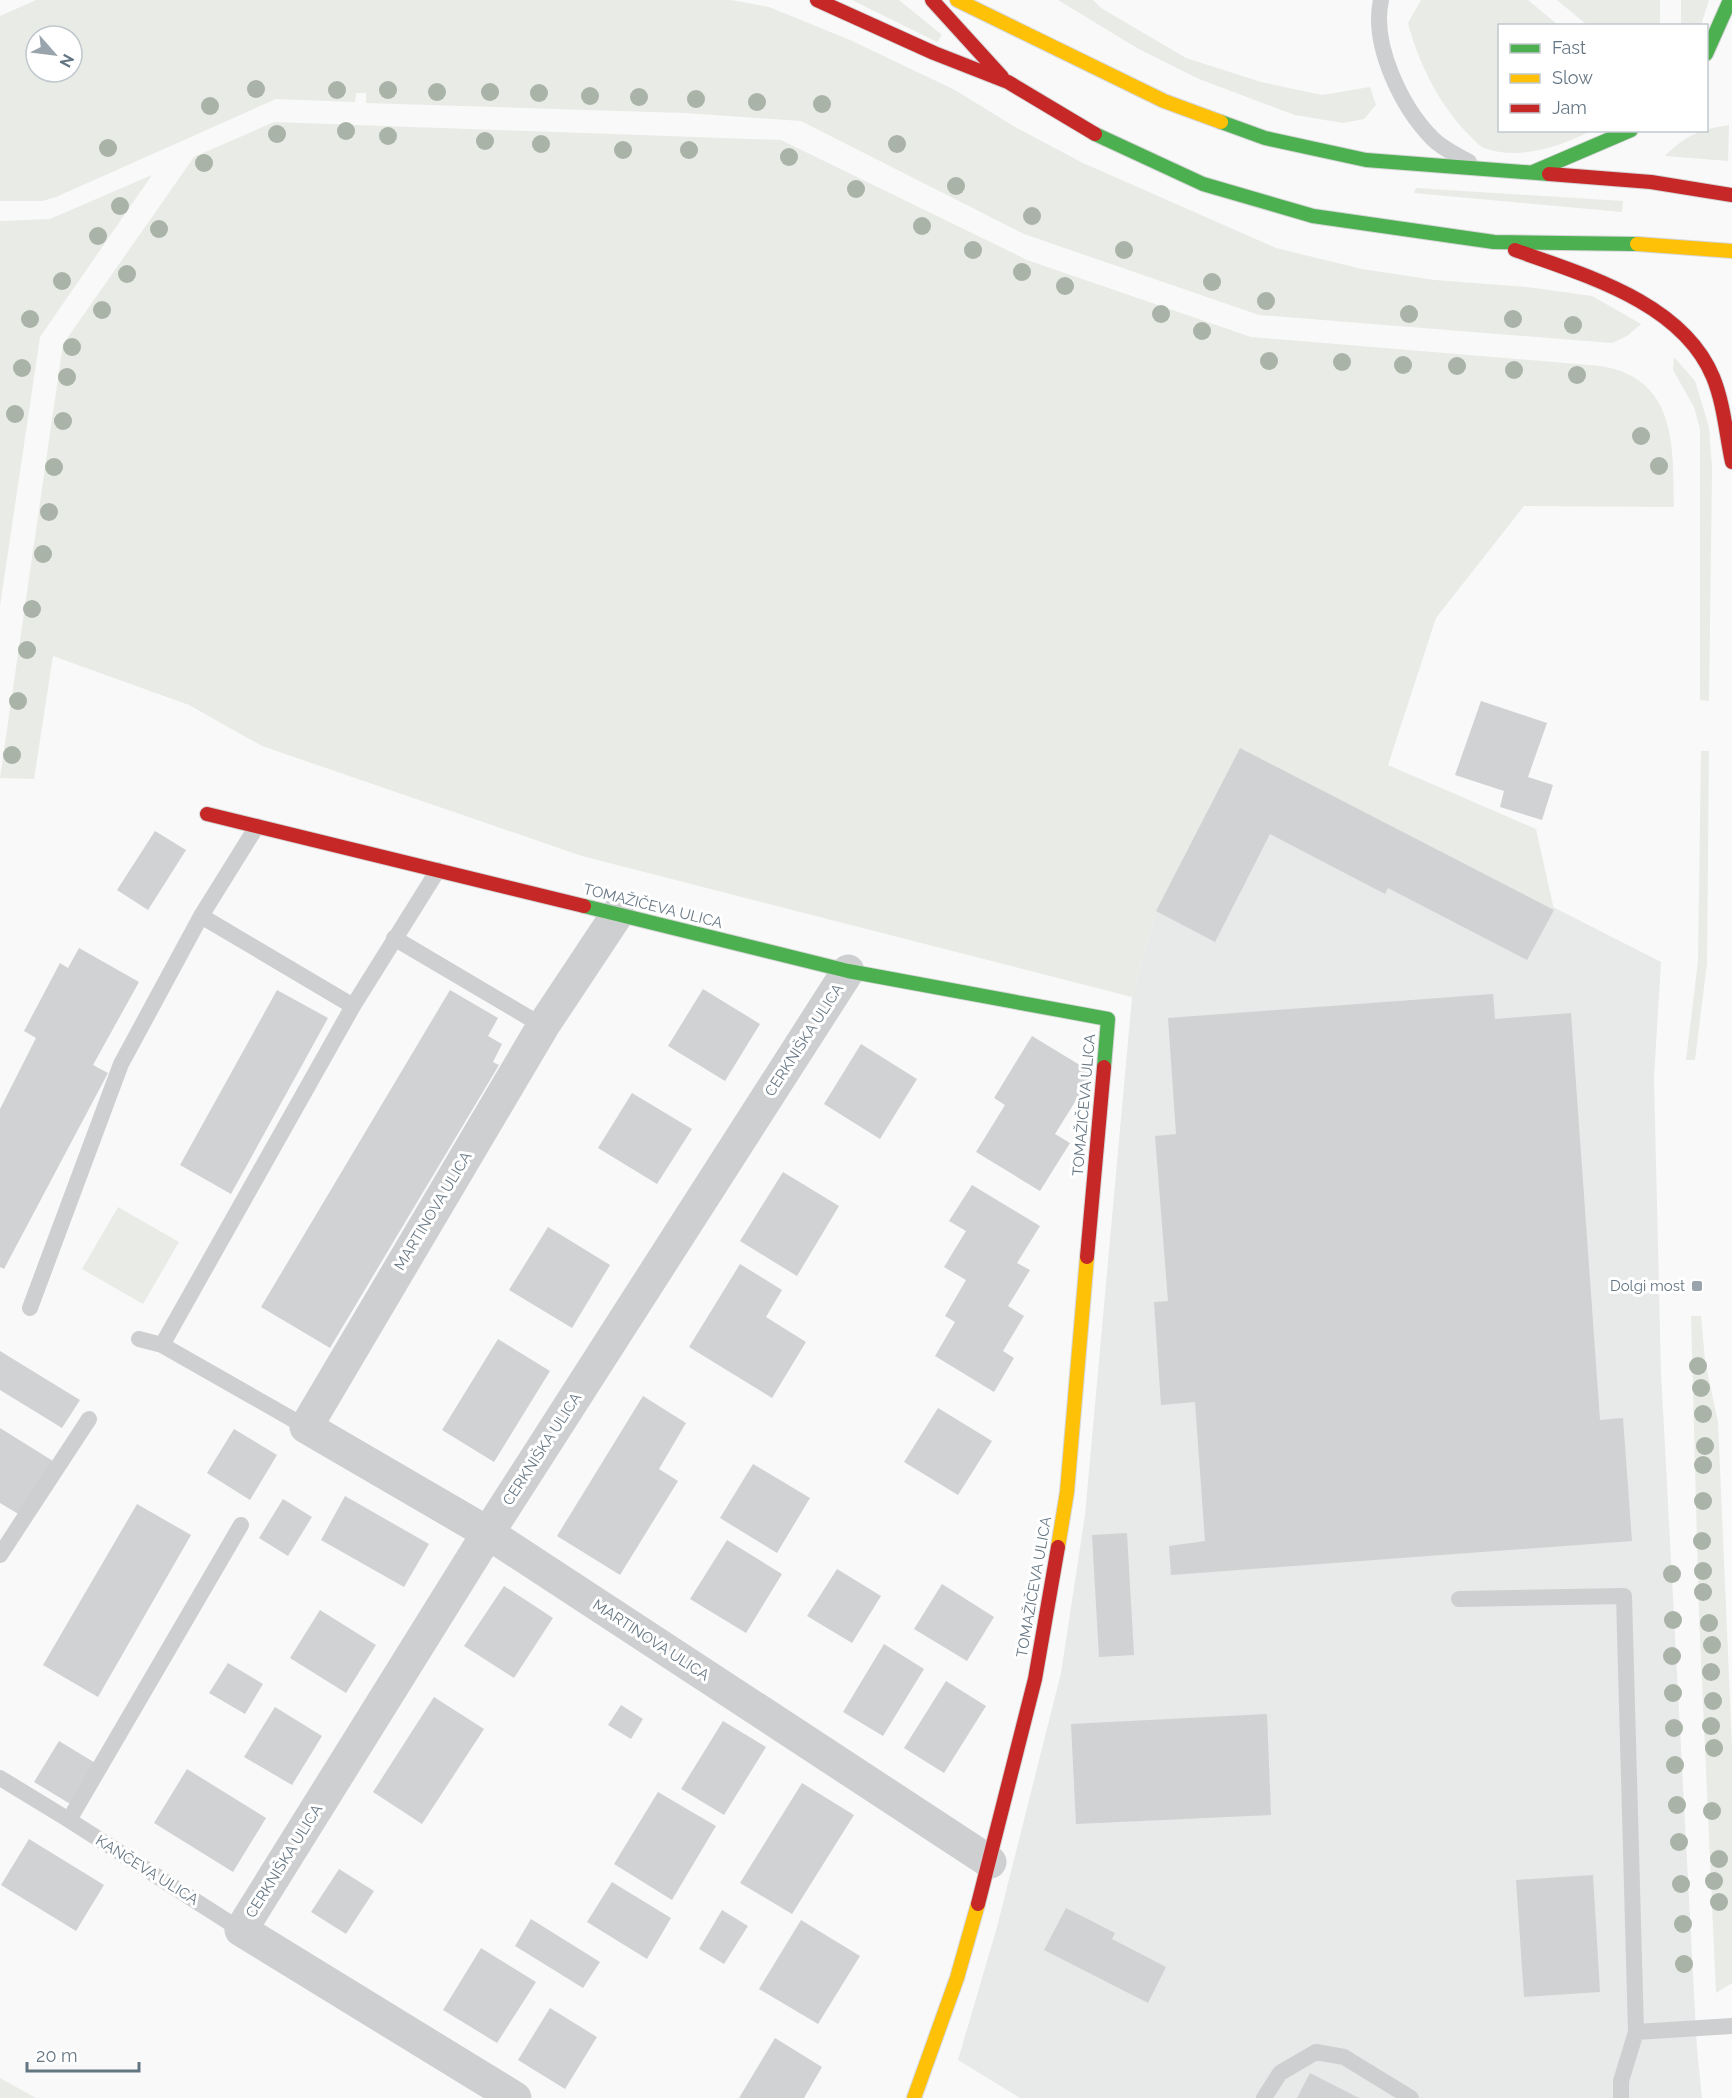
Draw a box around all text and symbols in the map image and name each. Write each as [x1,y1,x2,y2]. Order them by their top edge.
north arrow [24,24,84,84]
legend [1498,24,1708,132]
text: Fast [1552,37,1586,58]
text: N [56,51,78,71]
text: Slow [1552,67,1593,88]
text: Jam [1552,97,1587,118]
street label: TOMAŽIČEVA ULICA [582,879,725,932]
street label: CERKNIŠKA ULICA [760,980,847,1100]
street label: TOMAŽIČEVA ULICA [1068,1033,1099,1177]
street label: MARTINOVA ULICA [390,1148,476,1274]
place label: Dolgi most [1610,1277,1685,1295]
marker: Dolgi most [1690,1279,1704,1293]
street label: CERKNIŠKA ULICA [498,1389,585,1509]
street label: TOMAŽIČEVA ULICA [1012,1515,1055,1659]
street label: MARTINOVA ULICA [589,1596,713,1684]
street label: CERKNIŠKA ULICA [241,1800,326,1921]
street label: KANČEVA ULICA [92,1830,202,1909]
scale bar [27,2035,140,2073]
text: 20 m [36,2045,78,2066]

